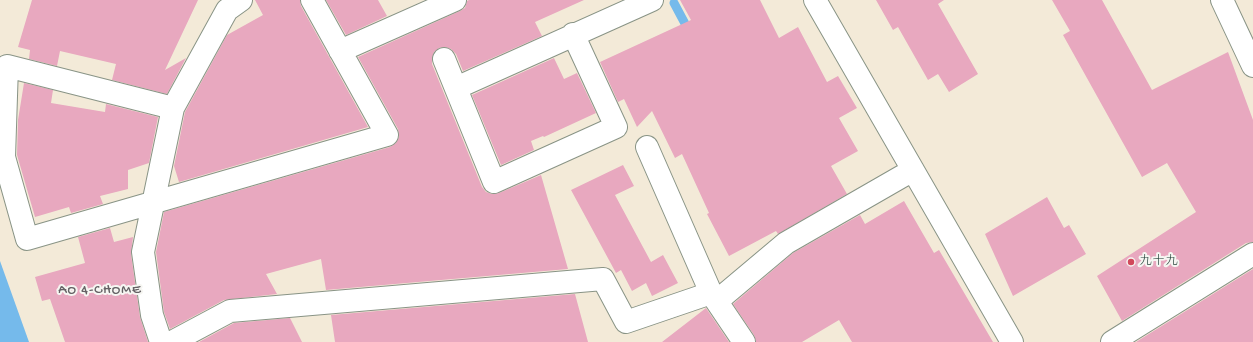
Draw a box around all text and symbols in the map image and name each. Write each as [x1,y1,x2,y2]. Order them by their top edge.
place label: 九十九 [1139,254,1178,270]
marker: 九十九 [1126,257,1136,267]
district label: AO 4-CHOME [58,283,142,299]

